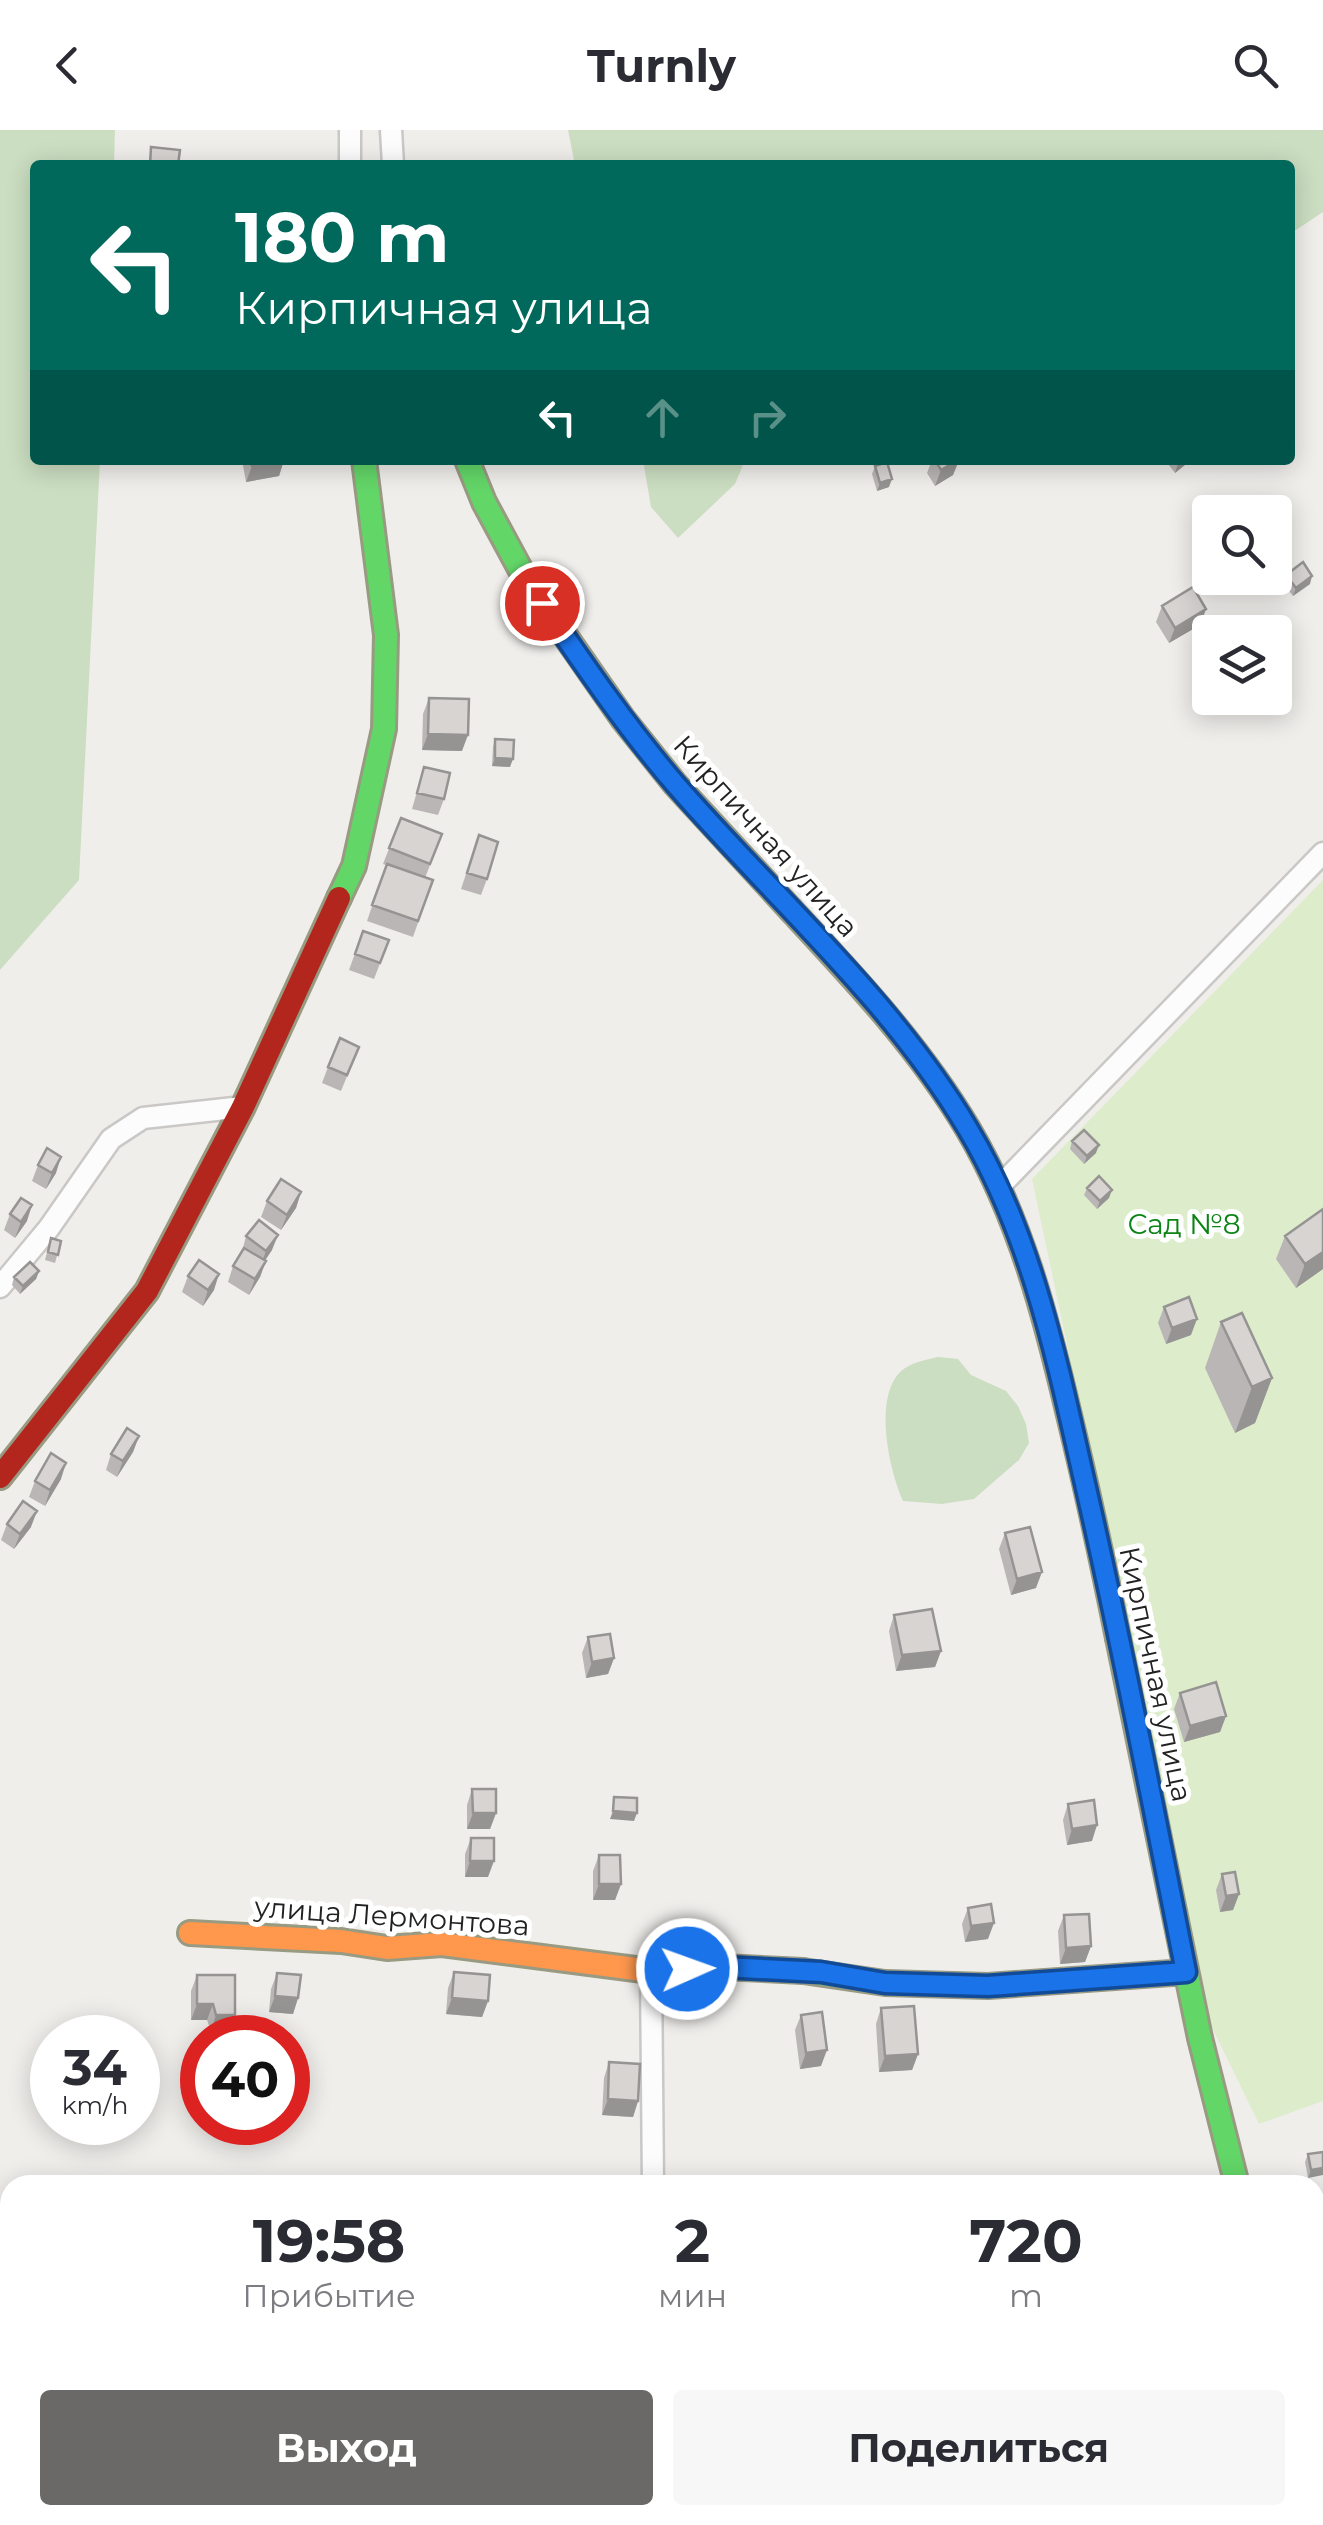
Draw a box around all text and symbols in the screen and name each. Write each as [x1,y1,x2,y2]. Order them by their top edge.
icon: back [40,38,95,93]
text: Turnly [587,38,736,93]
icon: search [1228,38,1283,93]
text: 180 m [235,194,449,280]
icon: left [70,200,200,330]
text: Кирпичная улица [235,280,652,335]
icon: left [530,390,585,445]
icon: ahead [635,390,690,445]
icon: right [740,390,795,445]
map controls [1192,495,1292,715]
button: search [1192,495,1292,595]
pin [500,561,585,646]
icon: arrive [515,576,570,631]
button: layers [1192,615,1292,715]
street label: Кирпичная улица [666,728,866,944]
park label: Сад №8 [1127,1207,1241,1241]
street label: Кирпичная улица [1112,1543,1200,1805]
street label: улица Лермонтова [252,1889,531,1943]
position arrow [635,1917,739,2021]
speed limit sign: 40 [180,2015,310,2145]
text: 34 [63,2037,127,2098]
text: km/h [62,2090,128,2120]
text: 19:58 [253,2204,405,2277]
text: 2 [675,2204,710,2277]
text: 720 [969,2204,1083,2277]
text: Прибытие [242,2276,416,2315]
text: мин [658,2276,727,2315]
text: m [1009,2276,1043,2315]
button: Выход [40,2390,653,2505]
button: Поделиться [673,2390,1285,2505]

